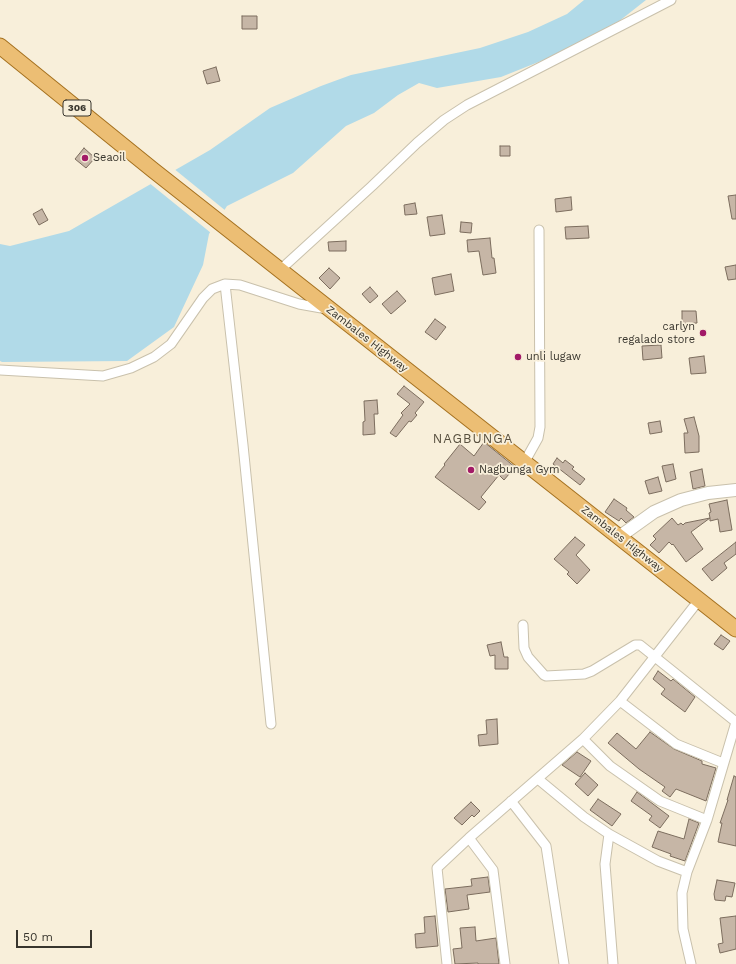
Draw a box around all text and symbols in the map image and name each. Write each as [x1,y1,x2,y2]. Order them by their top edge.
road number: 306 [63,100,91,116]
place label: Seaoil [93,151,126,165]
marker: Seaoil [80,153,90,163]
street label: Zambales Highway [323,303,411,375]
place label: carlyn regalado store [618,320,695,346]
marker: carlyn regalado store [698,328,708,338]
place label: unli lugaw [526,350,581,364]
marker: unli lugaw [513,352,523,362]
district label: NAGBUNGA [433,431,513,447]
place label: Nagbunga Gym [479,463,559,477]
marker: Nagbunga Gym [466,465,476,475]
street label: Zambales Highway [578,503,666,575]
scale bar [18,922,94,948]
text: 50 m [23,930,53,944]

